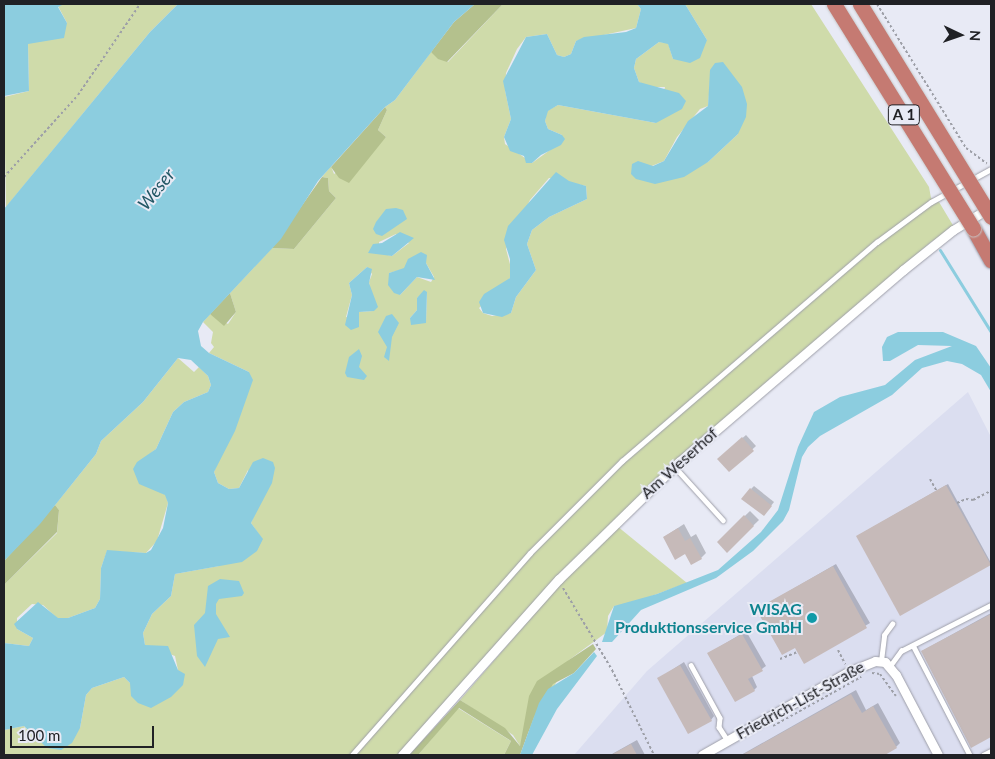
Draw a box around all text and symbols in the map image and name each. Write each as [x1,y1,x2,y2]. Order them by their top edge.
north arrow [935,10,985,60]
text: N [967,30,984,42]
road number: A 1 [886,102,922,128]
water label: Weser [133,164,179,214]
street label: Am Weserhof [637,423,721,503]
place label: WISAG Produktionsservice GmbH [615,599,802,637]
marker: WISAG Produktionsservice GmbH [806,612,818,624]
street label: Friedrich-List-Straße [733,657,867,743]
scale bar [12,716,156,748]
text: 100 m [18,726,60,744]

